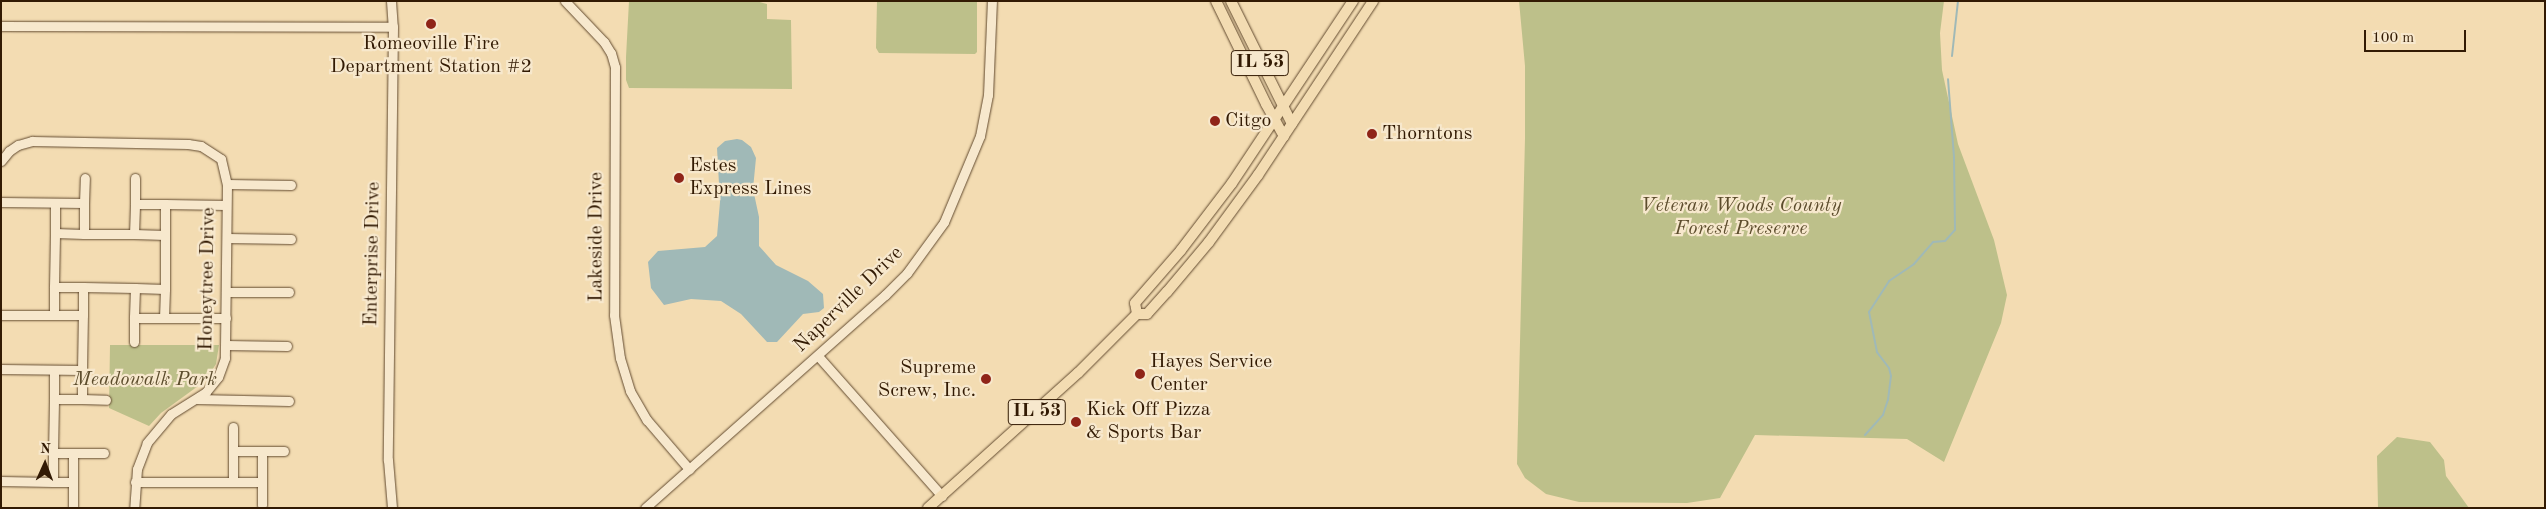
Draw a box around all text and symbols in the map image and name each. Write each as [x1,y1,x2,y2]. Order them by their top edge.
marker: Romeoville Fire Department Station #2 [425,18,437,30]
scale bar [2366,20,2468,52]
text: 100 m [2372,31,2414,46]
place label: Romeoville Fire Department Station #2 [330,32,532,79]
road number: IL 53 [1230,46,1290,80]
place label: Citgo [1225,109,1272,133]
marker: Citgo [1209,115,1221,127]
place label: Thorntons [1382,122,1472,146]
marker: Thorntons [1366,128,1378,140]
place label: Estes Express Lines [689,155,811,202]
street label: Lakeside Drive [585,172,609,302]
marker: Estes Express Lines [673,172,685,184]
street label: Enterprise Drive [360,182,386,326]
park label: Veteran Woods County Forest Preserve [1641,195,1841,242]
street label: Honeytree Drive [195,207,221,351]
street label: Naperville Drive [789,242,909,358]
place label: Hayes Service Center [1150,350,1272,397]
place label: Supreme Screw, Inc. [878,356,976,403]
park label: Meadowalk Park [73,368,217,392]
marker: Hayes Service Center [1134,368,1146,380]
marker: Supreme Screw, Inc. [980,373,992,385]
road number: IL 53 [1007,396,1067,428]
place label: Kick Off Pizza & Sports Bar [1086,399,1211,446]
marker: Kick Off Pizza & Sports Bar [1070,416,1082,428]
north arrow [20,439,70,489]
text: N [40,442,51,456]

